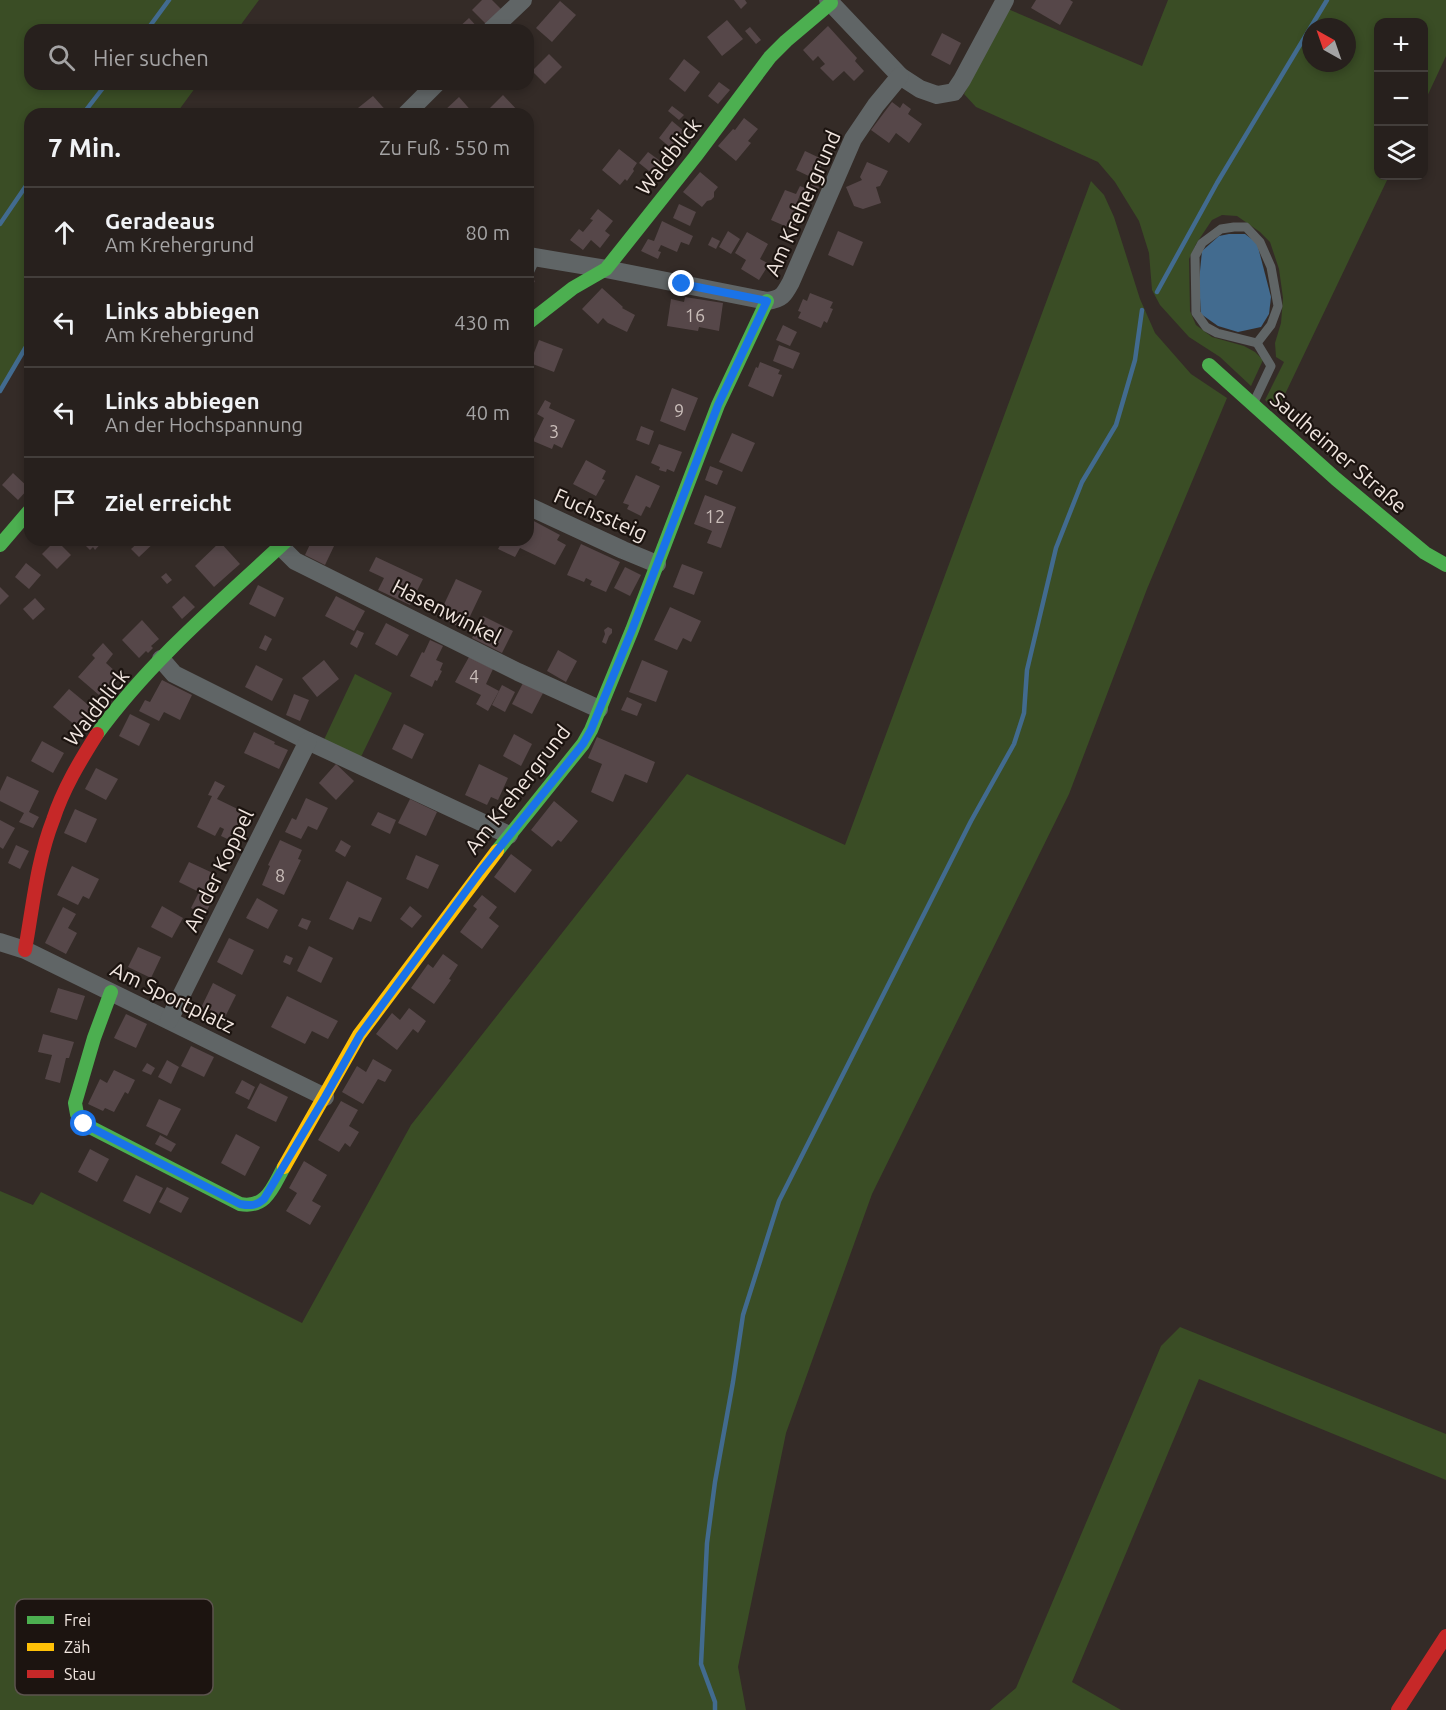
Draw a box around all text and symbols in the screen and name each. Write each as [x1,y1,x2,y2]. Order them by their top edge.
north arrow [1302,18,1356,72]
map controls [1374,18,1428,180]
button: + [1374,18,1428,72]
search box [24,24,534,90]
icon: search [45,41,78,74]
text: Hier suchen [93,45,209,70]
button: − [1374,72,1428,126]
street label: Waldblick [631,113,706,199]
button: layers [1374,126,1428,180]
street label: Am Krehergrund [759,127,845,279]
text: 7 Min. [48,133,121,162]
text: Zu Fuß · 550 m [379,136,510,159]
text: Geradeaus [105,208,215,233]
icon: ahead [48,216,81,249]
text: 80 m [466,221,510,244]
text: Am Krehergrund [105,233,254,256]
route end [668,270,694,296]
text: Links abbiegen [105,298,260,323]
house number: 16 [685,305,705,325]
icon: left [48,306,81,339]
text: 430 m [454,311,510,334]
text: Am Krehergrund [105,323,254,346]
street label: Saulheimer Straße [1266,386,1412,518]
text: Links abbiegen [105,388,260,413]
icon: left [48,396,81,429]
house number: 9 [674,400,684,420]
text: 40 m [466,401,510,424]
text: An der Hochspannung [105,413,303,436]
house number: 3 [549,421,559,441]
street label: Fuchssteig [551,483,651,545]
icon: arrive [48,486,81,519]
text: Ziel erreicht [105,490,232,515]
house number: 12 [705,506,725,526]
street label: Hasenwinkel [389,573,505,649]
street label: Waldblick [59,664,134,750]
house number: 4 [469,666,479,686]
street label: Am Krehergrund [459,720,575,858]
street label: An der Koppel [178,805,258,935]
house number: 8 [275,865,285,885]
street label: Am Sportplatz [107,957,239,1037]
route start [70,1110,96,1136]
legend [15,1599,213,1695]
text: Frei [64,1611,91,1629]
text: Zäh [64,1638,90,1656]
text: Stau [64,1665,96,1683]

